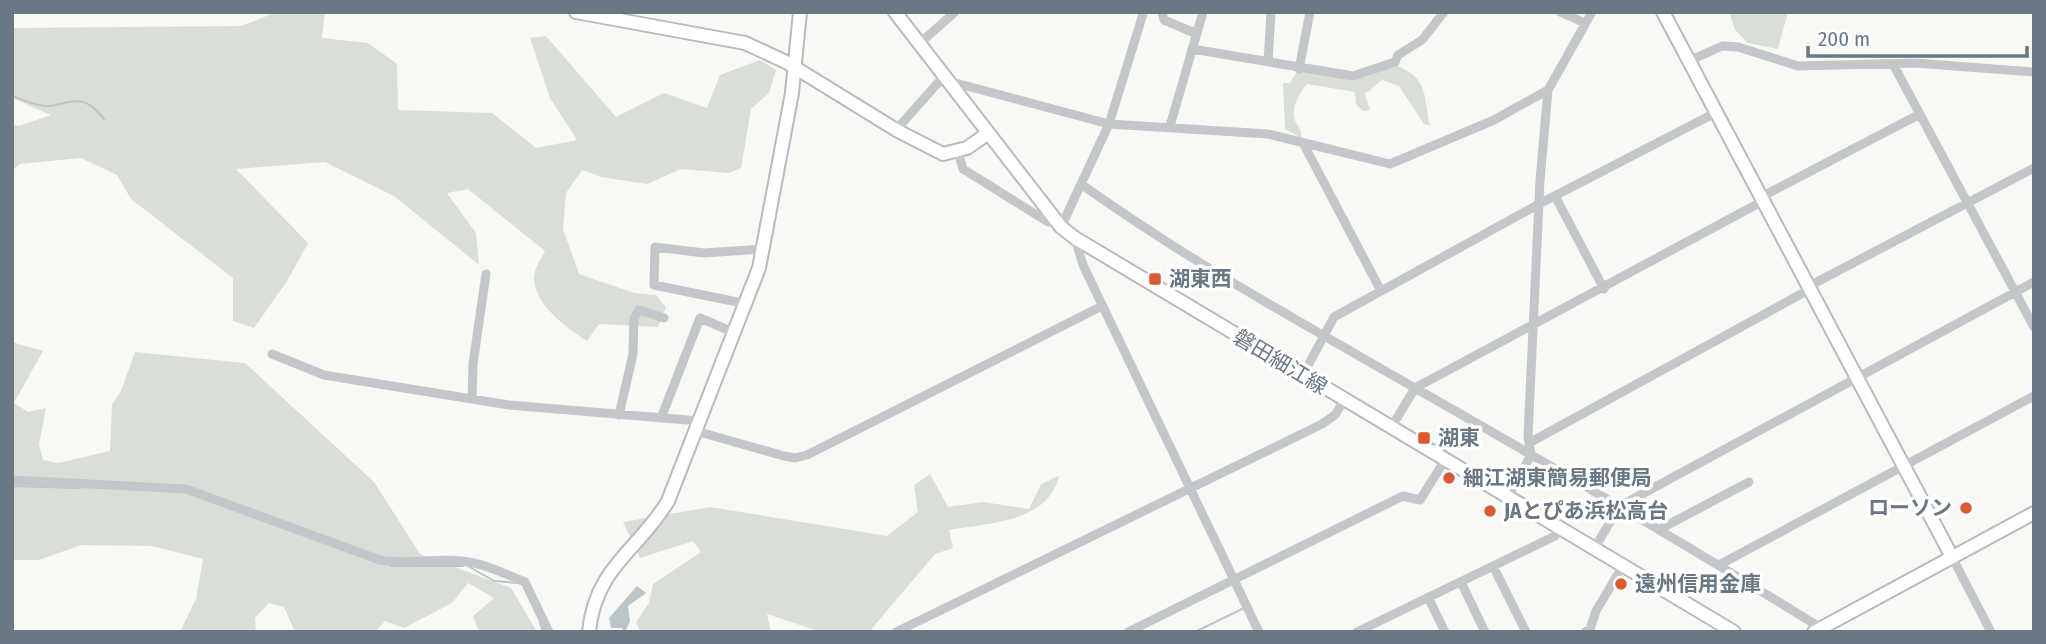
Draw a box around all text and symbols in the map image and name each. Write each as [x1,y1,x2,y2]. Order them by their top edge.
scale bar [1808,14,2027,58]
text: 200 m [1818,26,1870,52]
place label: 湖東西 [1169,266,1232,292]
marker: 湖東西 [1147,271,1163,287]
street label: 磐田細江線 [1228,324,1332,400]
place label: 湖東 [1438,425,1480,451]
marker: 湖東 [1416,430,1432,446]
place label: 細江湖東簡易郵便局 [1463,465,1652,491]
marker: 細江湖東簡易郵便局 [1441,470,1457,486]
place label: ローソン [1868,495,1952,521]
place label: JAとぴあ浜松高台 [1503,498,1669,524]
marker: ローソン [1958,500,1974,516]
marker: JAとぴあ浜松高台 [1482,503,1498,519]
place label: 遠州信用金庫 [1635,571,1761,597]
marker: 遠州信用金庫 [1613,576,1629,592]

